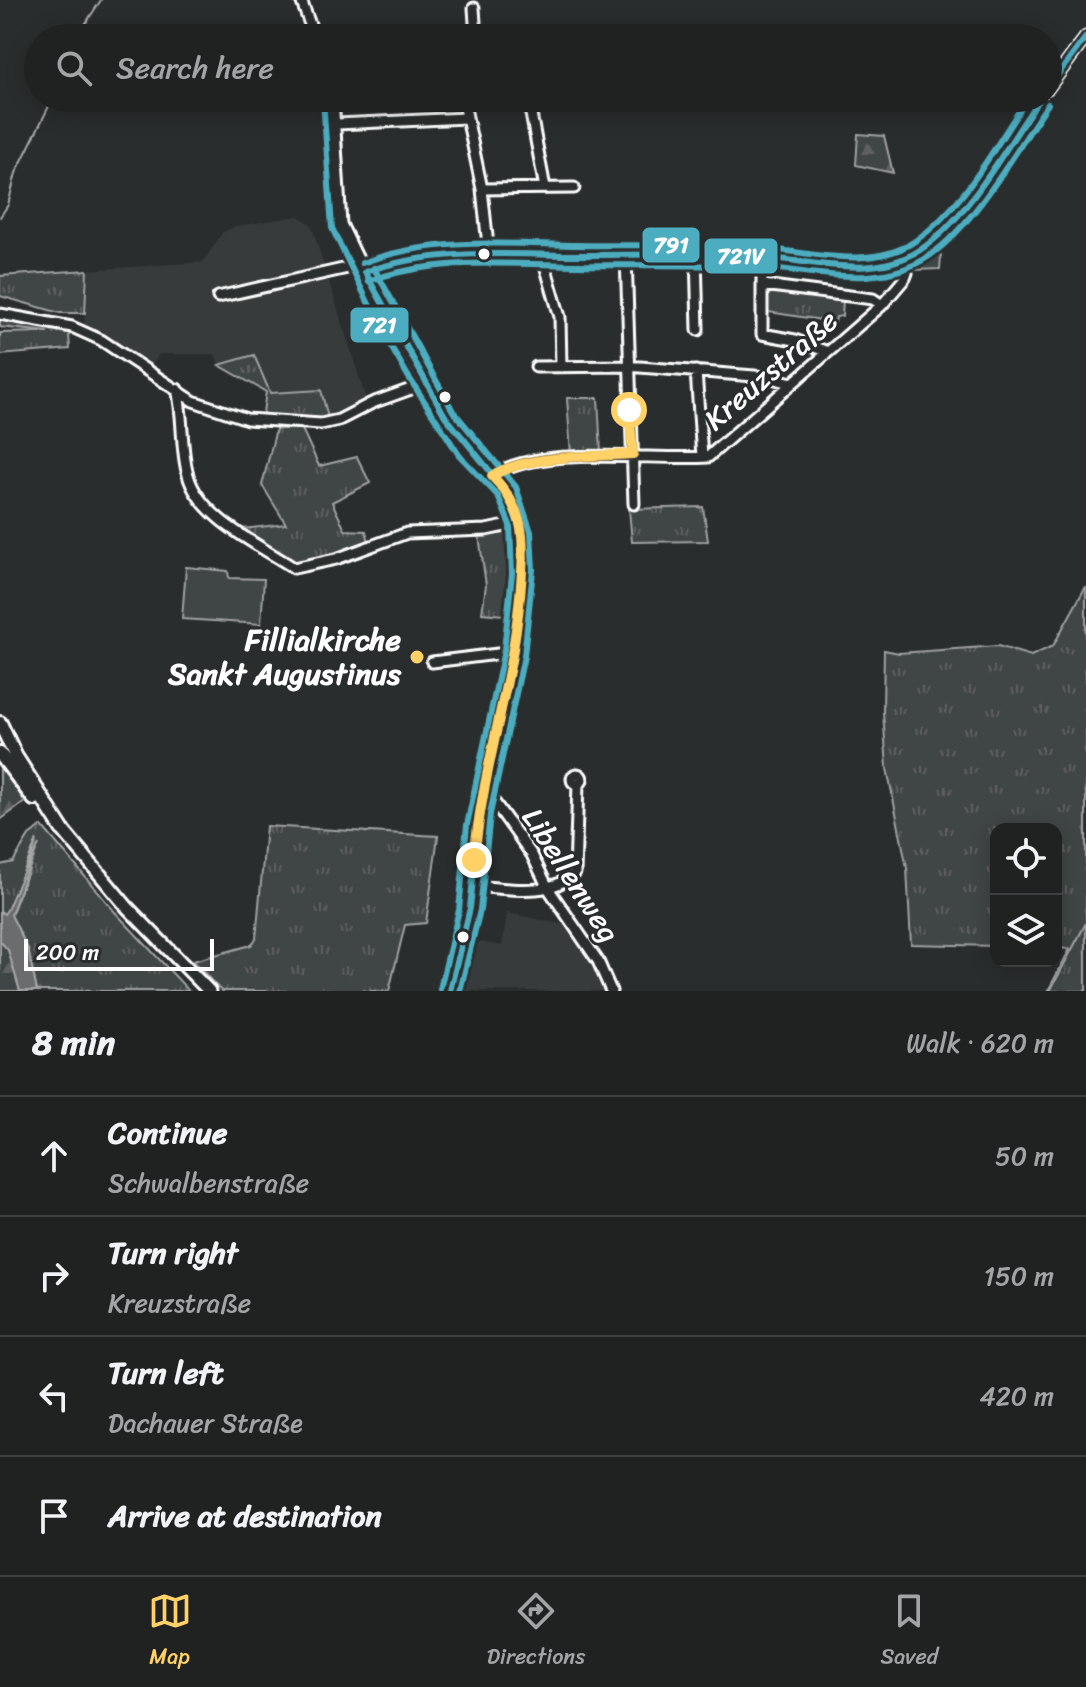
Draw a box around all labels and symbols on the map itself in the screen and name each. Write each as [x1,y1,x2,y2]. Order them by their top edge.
line badge: 791 [641,226,701,264]
text: 791 [653,226,689,265]
line badge: 721V [703,237,779,275]
text: 721V [717,237,766,276]
unlabelled marker [476,246,492,262]
street label: Kreuzstraße [691,295,851,445]
line badge: 721 [349,306,410,344]
text: 721 [362,306,397,345]
unlabelled marker [437,389,453,405]
route start [611,392,647,428]
place label: Fillialkirche Sankt Augustinus [167,613,402,701]
marker: Fillialkirche Sankt Augustinus [408,648,426,666]
street label: Libellenweg [507,796,635,954]
route end [456,842,492,878]
unlabelled marker [455,929,471,945]
scale bar [24,935,214,971]

